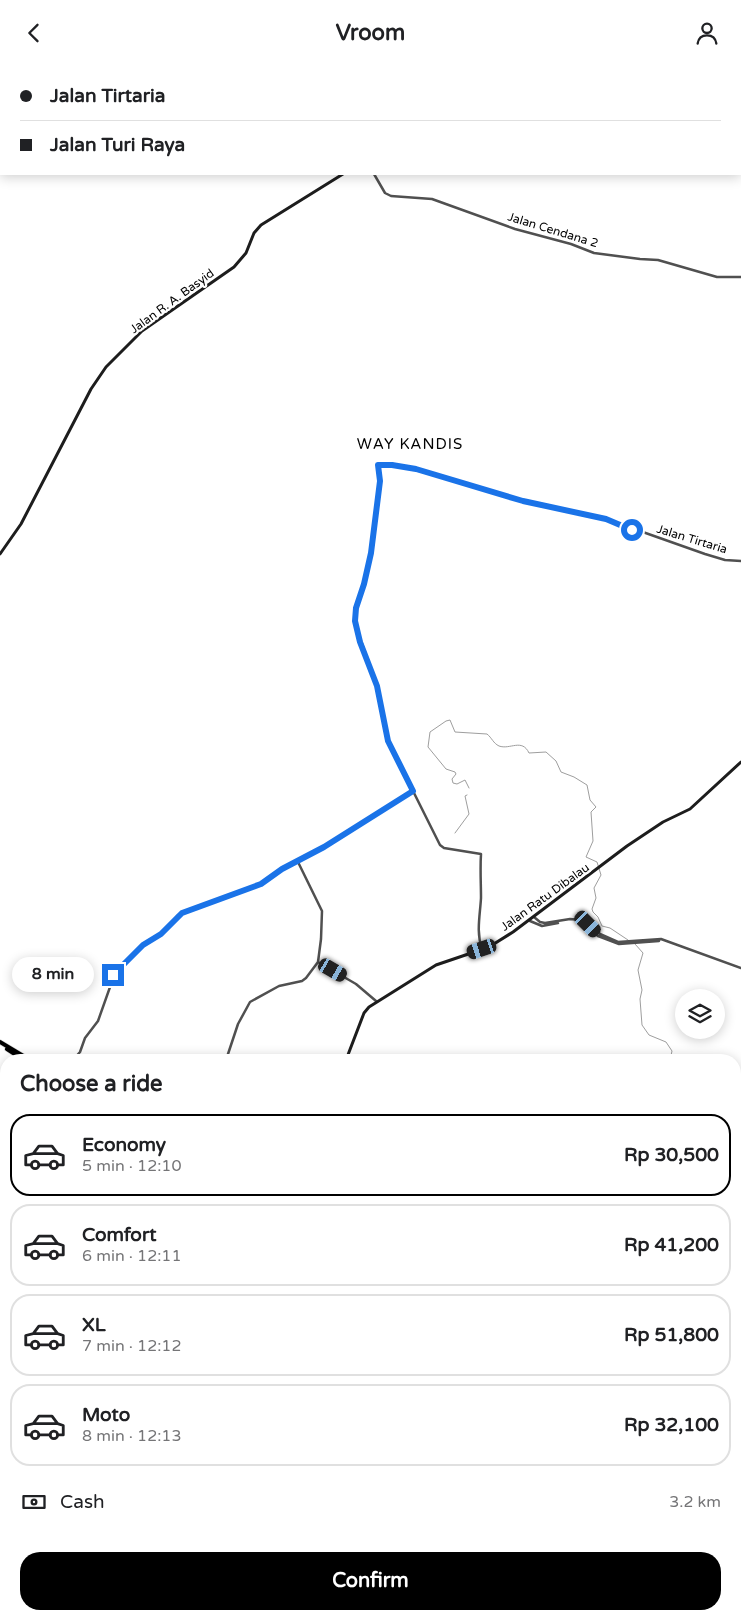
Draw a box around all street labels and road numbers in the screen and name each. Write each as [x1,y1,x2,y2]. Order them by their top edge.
street label: Jalan Cendana 2 [506,210,600,250]
street label: Jalan R. A. Basyid [127,266,217,336]
street label: Jalan Tirtaria [655,522,729,556]
street label: Jalan Ratu Dibalau [498,860,592,934]

